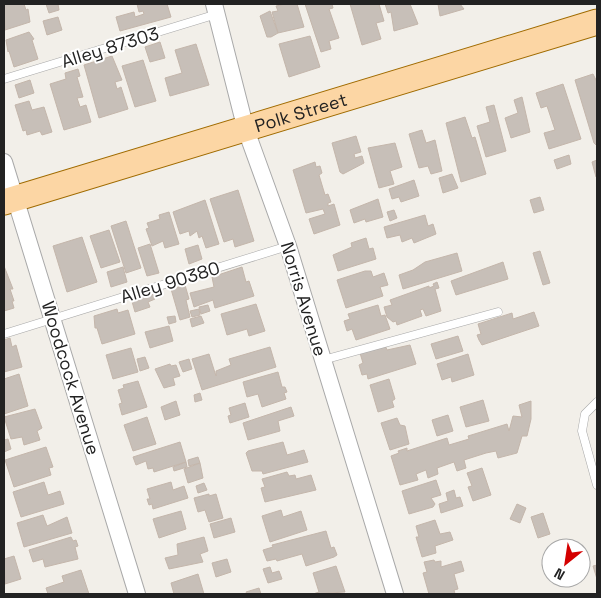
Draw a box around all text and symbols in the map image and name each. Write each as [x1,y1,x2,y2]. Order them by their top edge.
street label: Alley 87303 [58,21,162,73]
street label: Polk Street [252,87,350,137]
street label: Norris Avenue [276,239,332,359]
street label: Alley 90380 [118,256,222,308]
street label: Woodcock Avenue [37,298,105,458]
north arrow [541,538,591,588]
text: N [551,564,568,584]

